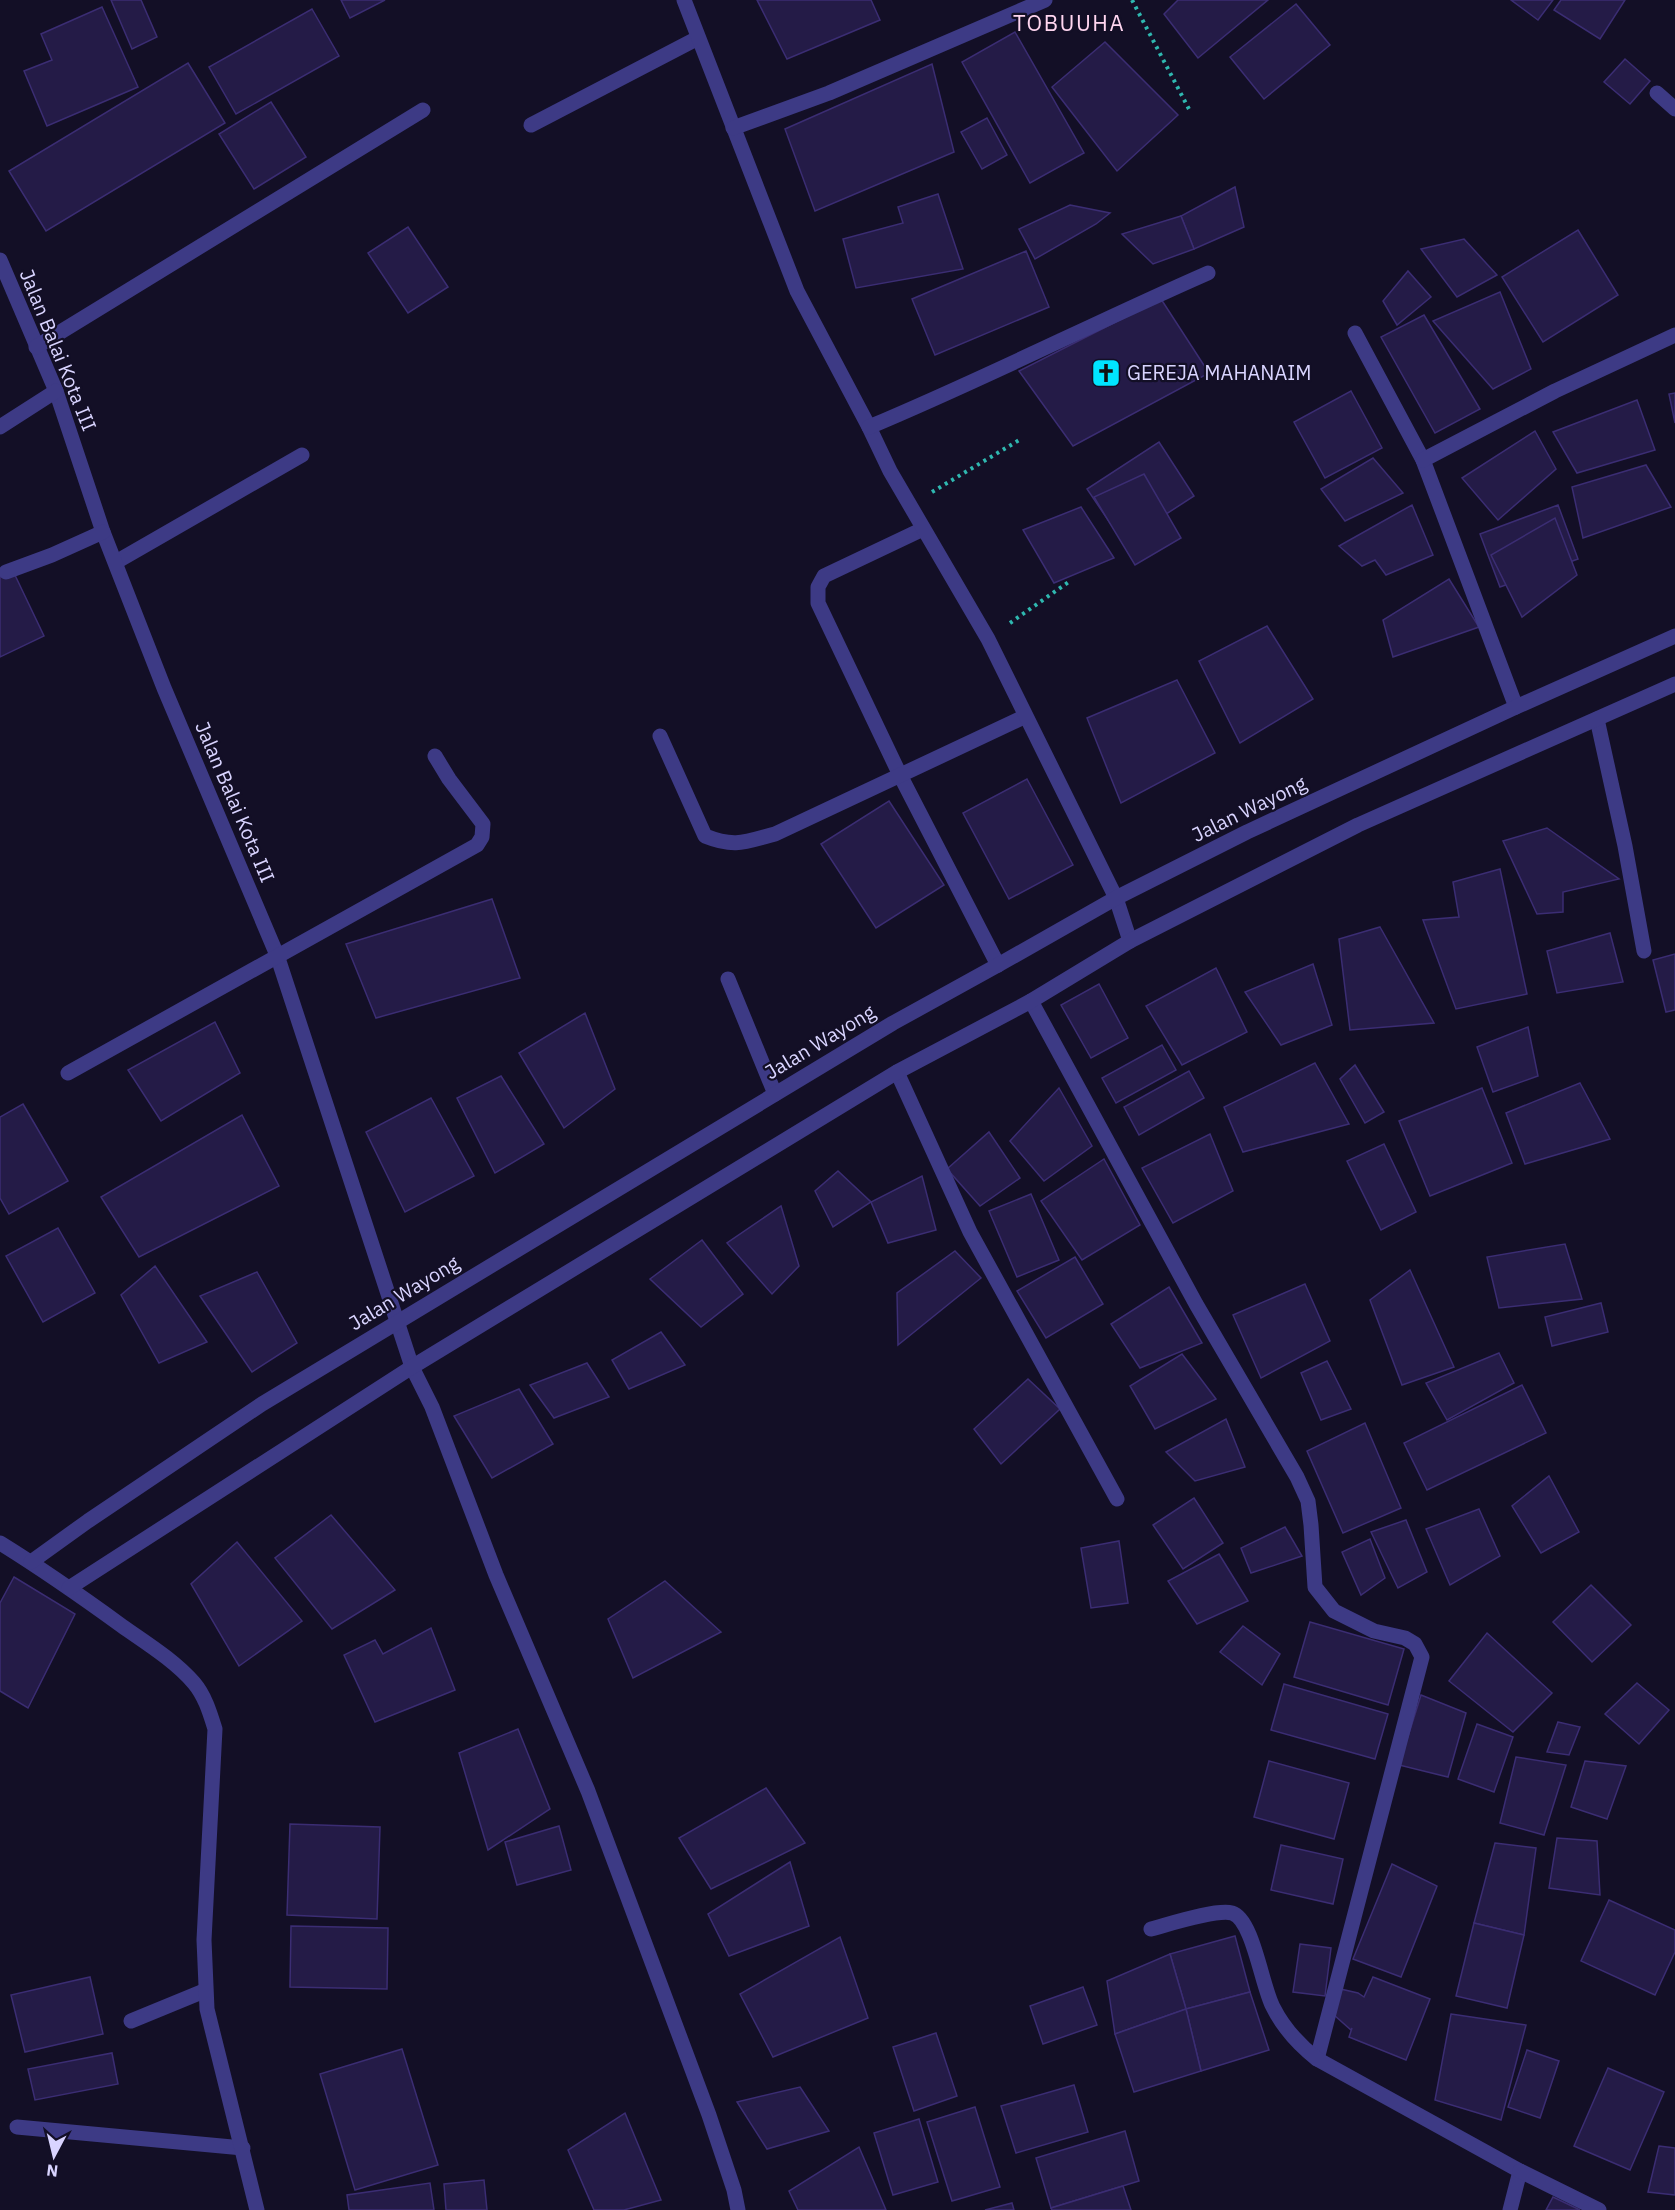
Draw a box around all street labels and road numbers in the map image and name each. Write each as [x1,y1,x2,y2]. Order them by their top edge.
street label: Jalan Balai Kota III [14,265,103,435]
street label: Jalan Balai Kota III [189,717,282,886]
street label: Jalan Wayong [1187,769,1311,848]
street label: Jalan Wayong [760,998,880,1085]
street label: Jalan Wayong [344,1249,464,1336]

